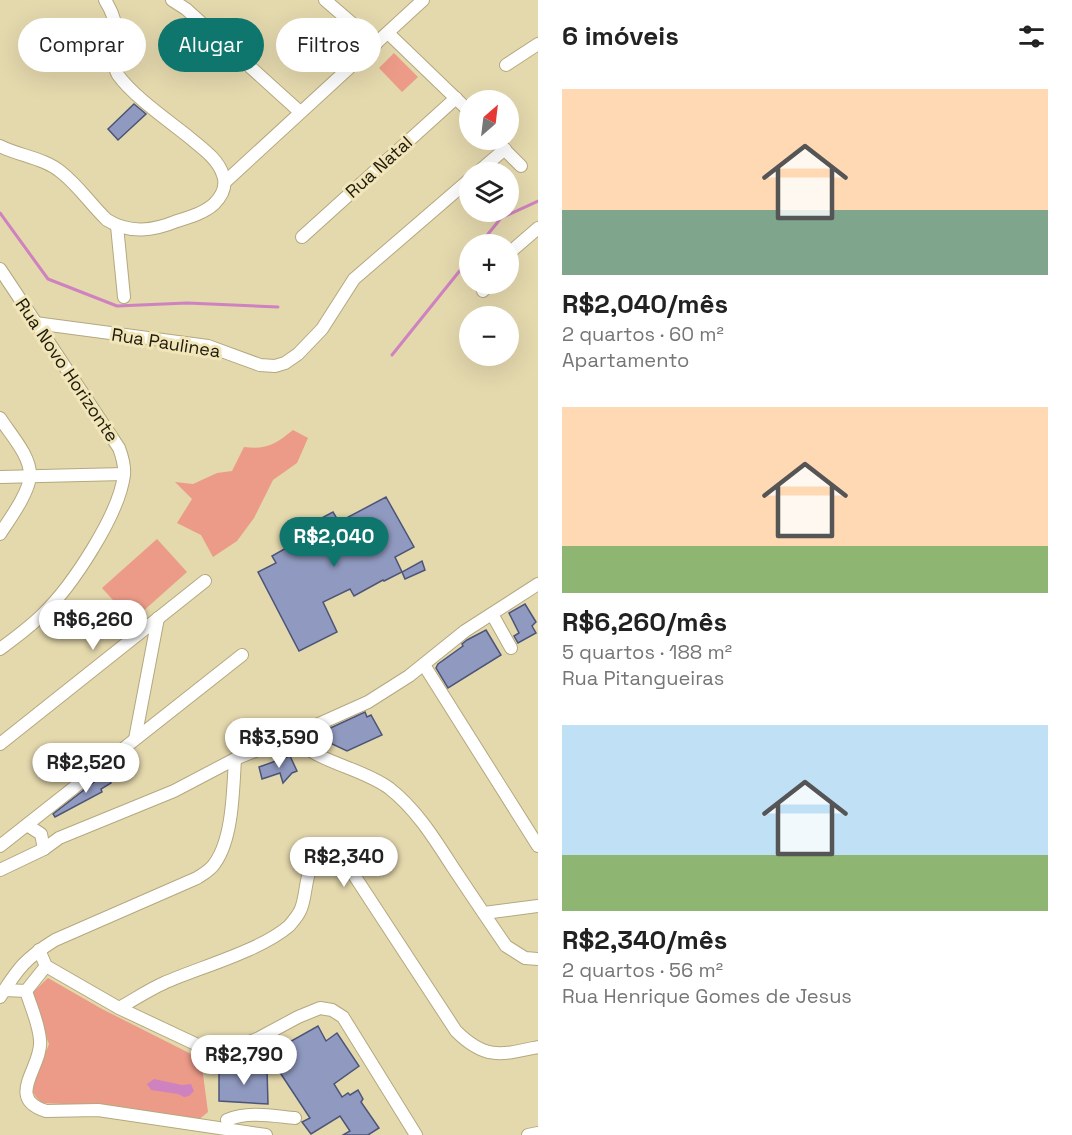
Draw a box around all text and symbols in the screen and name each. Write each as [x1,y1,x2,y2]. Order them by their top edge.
chip: Comprar [18,18,146,72]
chip: Alugar [158,18,264,72]
chip: Filtros [276,18,381,72]
text: 6 imóveis [562,19,679,53]
icon: filters [1015,20,1048,53]
north arrow [459,90,519,150]
map controls [459,90,519,366]
icon: home [751,128,859,236]
street label: Rua Natal [340,131,417,203]
button: layers [459,162,519,222]
button: + [459,234,519,294]
text: R$2,040/mês [562,287,728,321]
street label: Rua Novo Horizonte [11,293,124,446]
button: − [459,306,519,366]
text: 2 quartos · 60 m² [562,321,724,347]
street label: Rua Paulinea [110,323,222,362]
text: Apartamento [562,347,689,373]
icon: home [751,446,859,554]
pin: R$2,040 [279,517,389,568]
text: R$2,040 [294,523,374,549]
pin: R$6,260 [38,600,148,651]
text: R$6,260/mês [562,605,727,639]
text: R$6,260 [53,606,133,632]
text: 5 quartos · 188 m² [562,639,732,665]
text: Rua Pitangueiras [562,665,724,691]
pin: R$3,590 [224,718,334,769]
text: R$3,590 [239,724,319,750]
pin: R$2,520 [31,743,141,794]
text: R$2,520 [46,749,126,775]
icon: home [751,764,859,872]
pin: R$2,340 [289,837,399,888]
text: R$2,340 [304,843,384,869]
text: R$2,340/mês [562,923,727,957]
text: 2 quartos · 56 m² [562,957,723,983]
text: Rua Henrique Gomes de Jesus [562,983,852,1009]
pin: R$2,790 [189,1035,299,1086]
text: R$2,790 [205,1041,283,1067]

